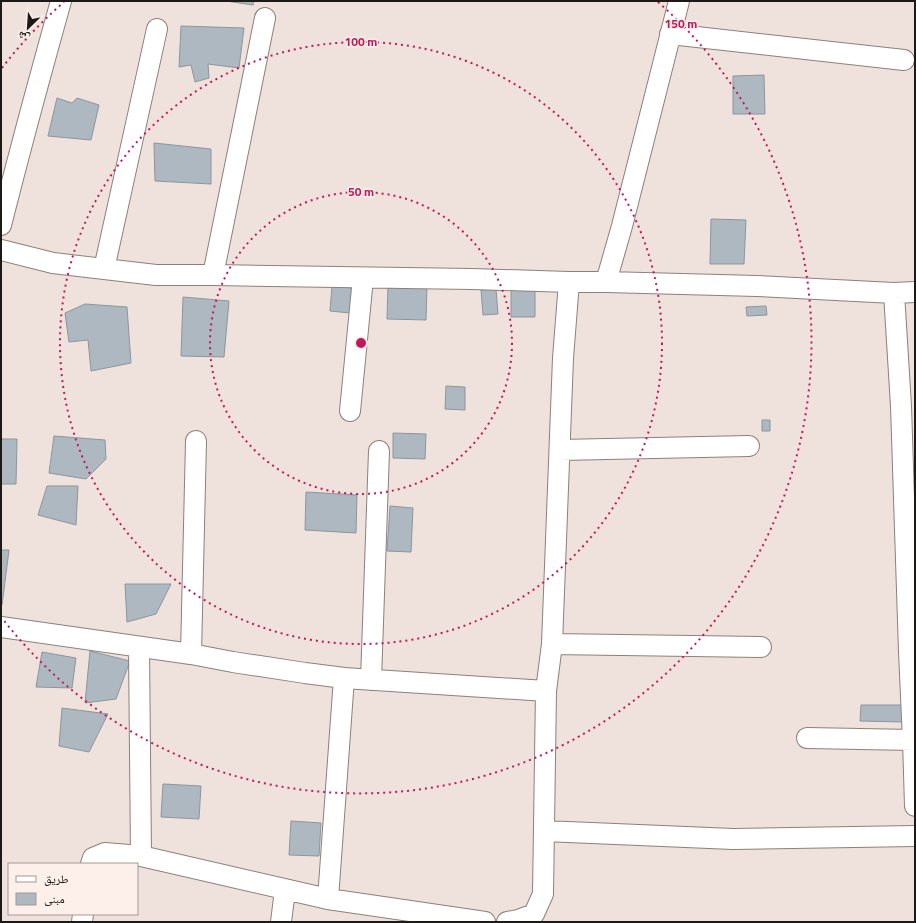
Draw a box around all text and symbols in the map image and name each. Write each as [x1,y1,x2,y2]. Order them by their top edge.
north arrow [8,8,48,48]
text: 150 m [665,14,697,33]
text: ش [15,27,32,47]
text: 100 m [345,32,377,51]
text: 50 m [348,182,374,201]
centre of rings [354,336,368,350]
legend [8,863,138,915]
text: طريق [44,869,69,888]
text: مبنى [44,889,65,908]

